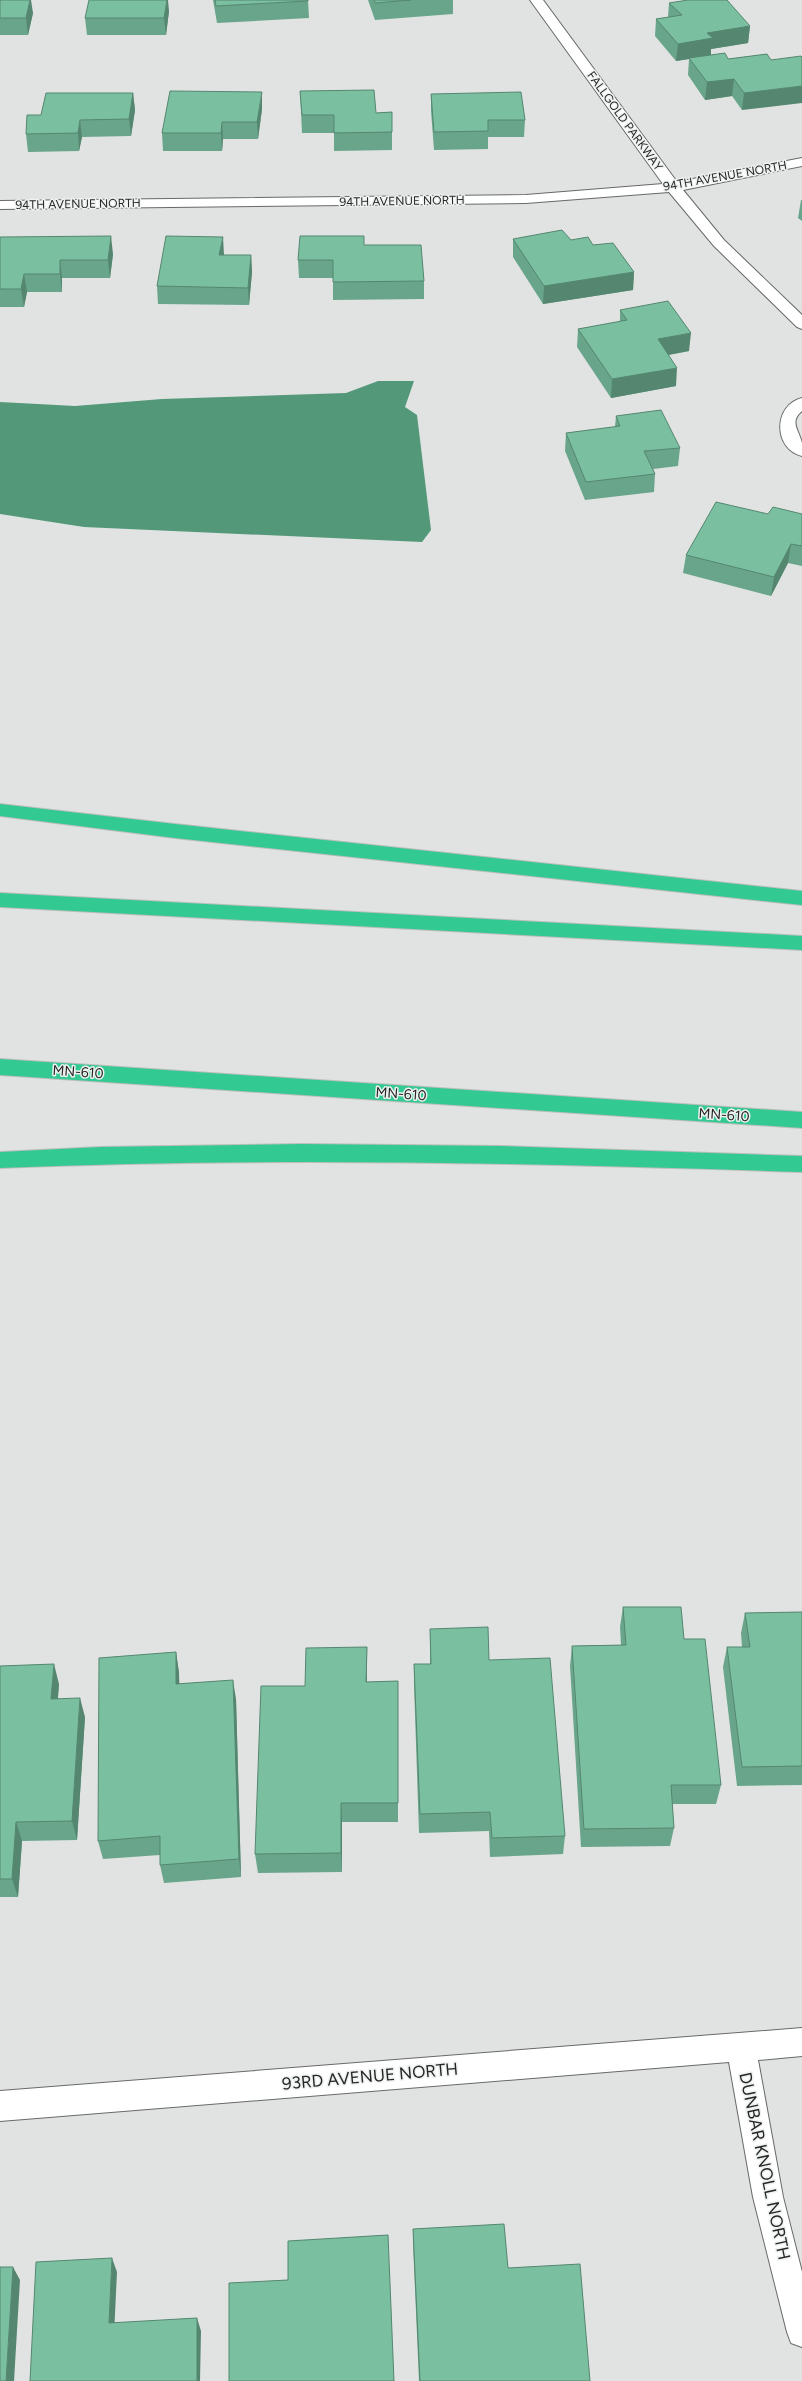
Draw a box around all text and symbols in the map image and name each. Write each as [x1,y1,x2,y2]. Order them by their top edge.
street label: FALLGOLD PARKWAY [584,69,666,174]
street label: 94TH AVENUE NORTH [662,158,788,194]
street label: 94TH AVENUE NORTH [339,193,465,209]
street label: 94TH AVENUE NORTH [15,196,141,212]
street label: MN-610 [52,1062,104,1082]
street label: MN-610 [375,1084,427,1104]
street label: MN-610 [698,1105,750,1125]
street label: 93RD AVENUE NORTH [281,2058,459,2094]
street label: DUNBAR KNOLL NORTH [735,2070,795,2262]

